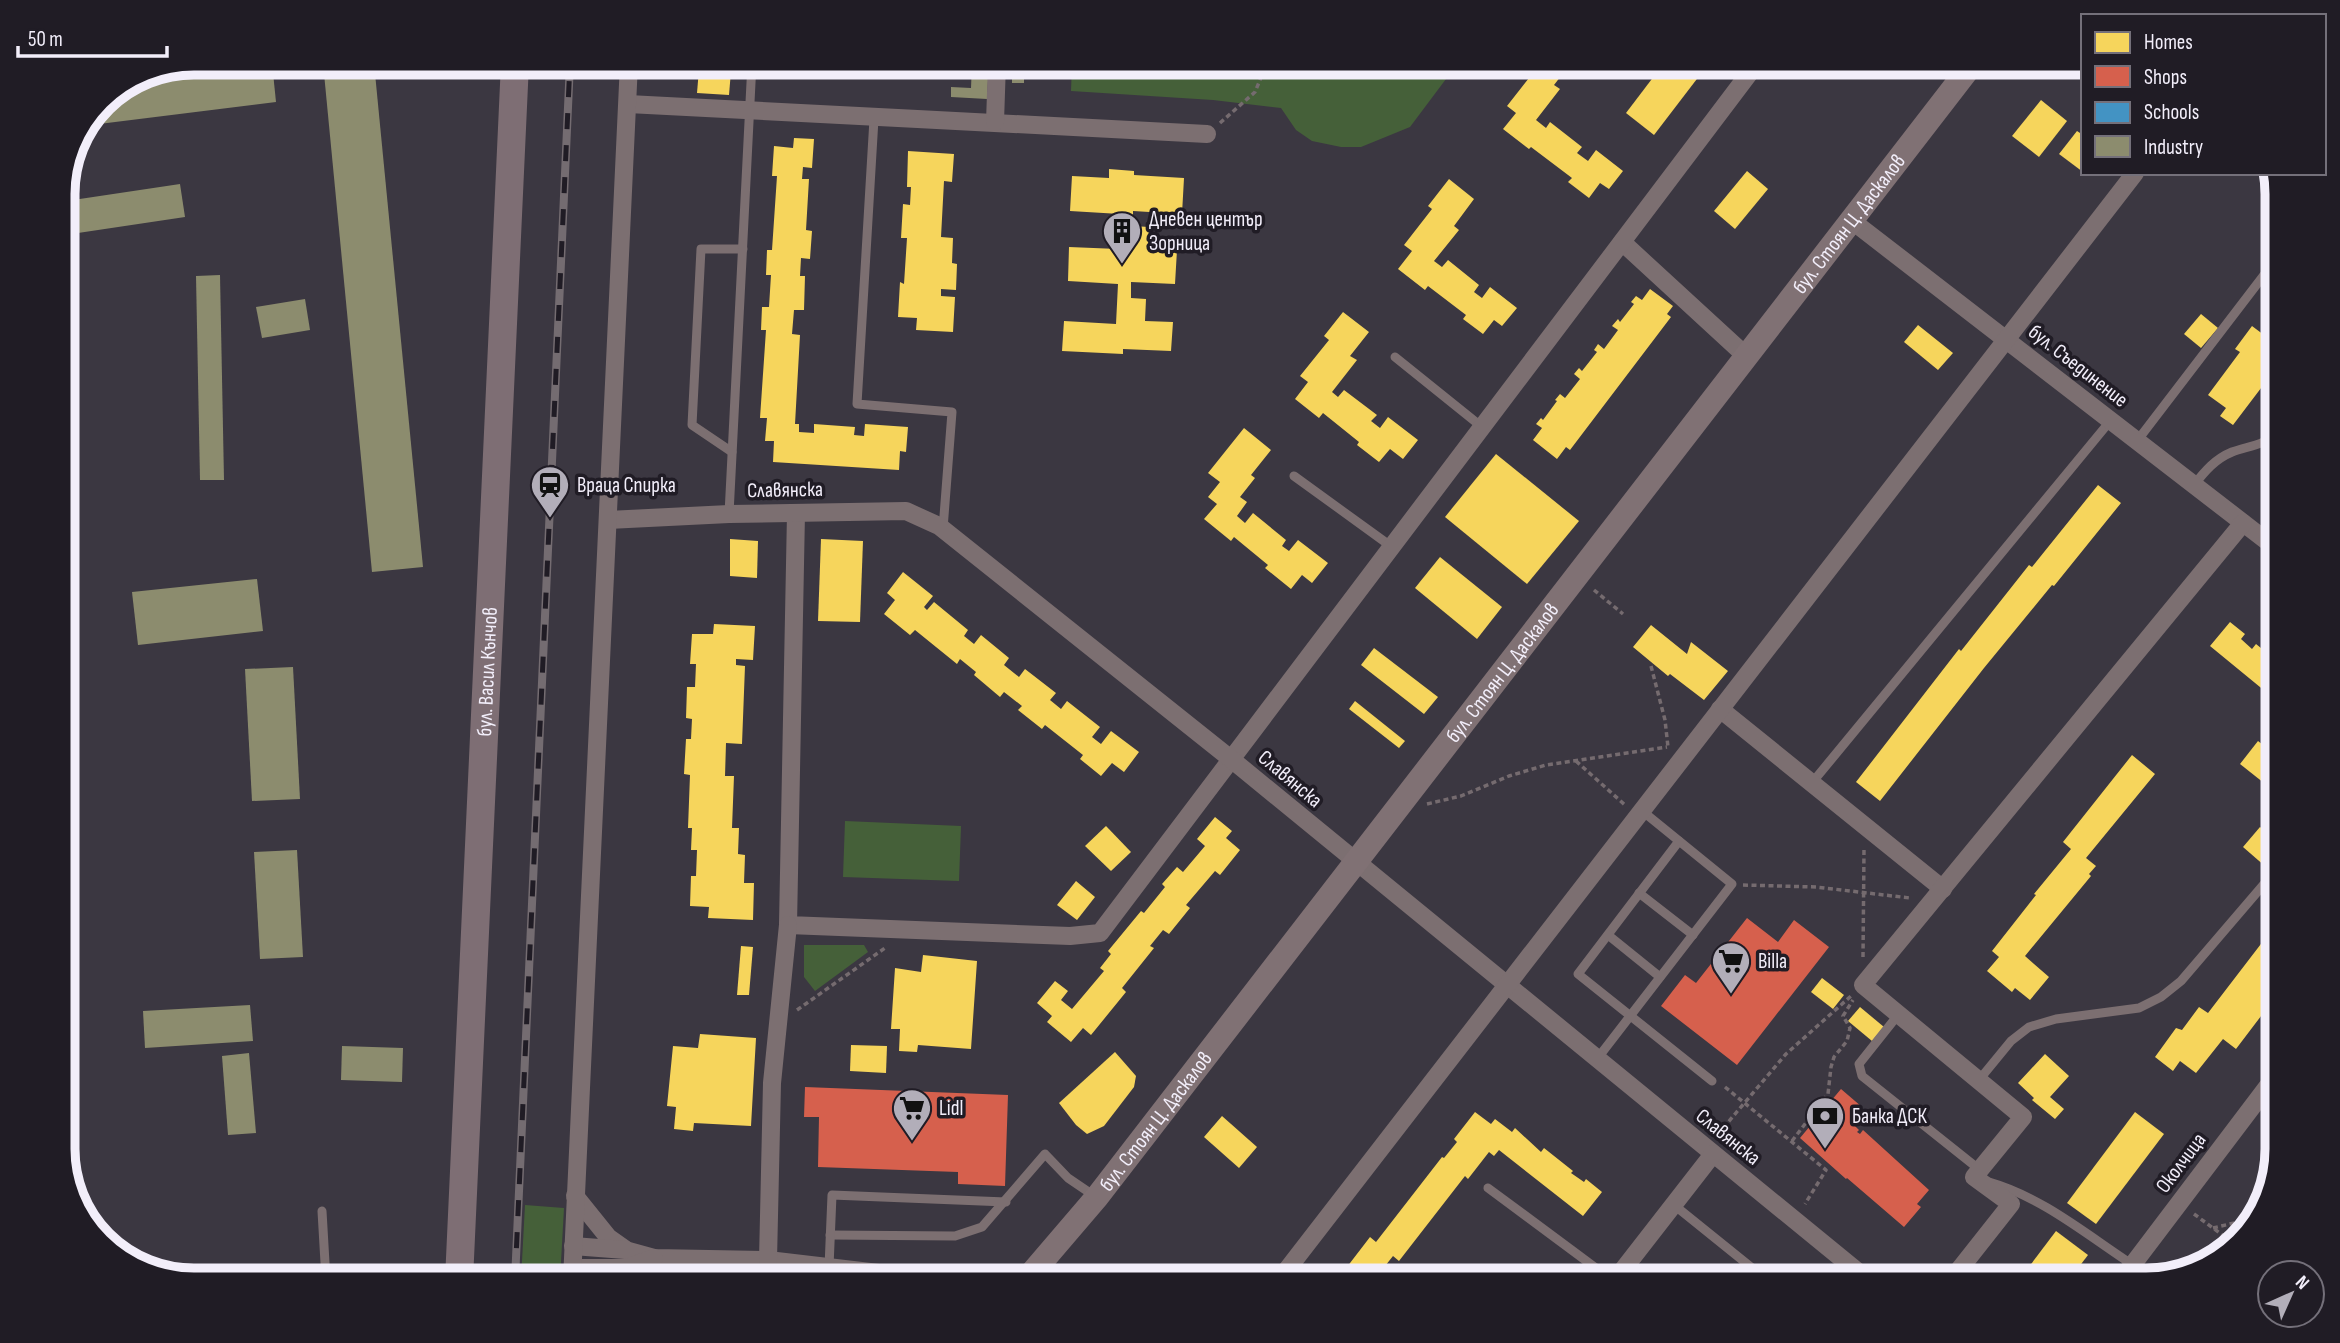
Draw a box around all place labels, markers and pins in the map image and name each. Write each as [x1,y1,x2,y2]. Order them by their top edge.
place label: Дневен център Зорница [1149,207,1263,256]
building icon: Дневен център Зорница [1101,210,1143,265]
station icon: Враца Спирка [529,464,571,519]
place label: Враца Спирка [577,473,676,498]
supermarket icon: Billa [1710,940,1752,995]
place label: Billa [1758,949,1787,974]
supermarket icon: Lidl [891,1087,933,1142]
bank icon: Банка ДСК [1804,1095,1846,1150]
place label: Lidl [939,1096,963,1121]
place label: Банка ДСК [1852,1104,1927,1129]

